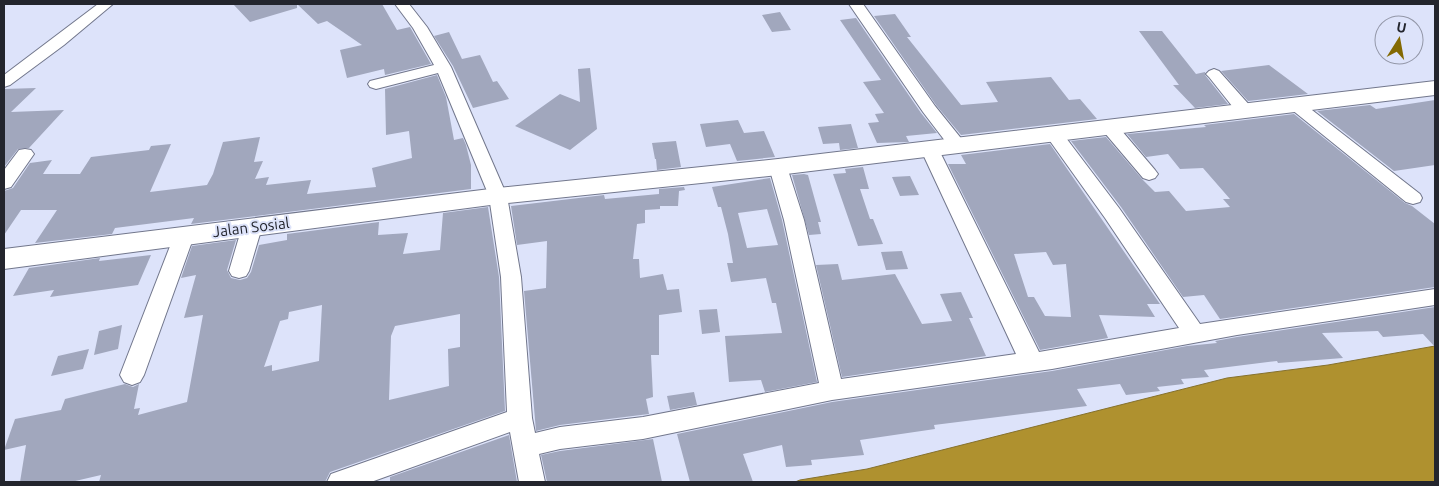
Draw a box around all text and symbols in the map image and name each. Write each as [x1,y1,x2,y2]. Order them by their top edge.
north arrow [1374,15,1424,65]
text: U [1395,18,1408,36]
street label: Jalan Sosial [212,214,290,240]

